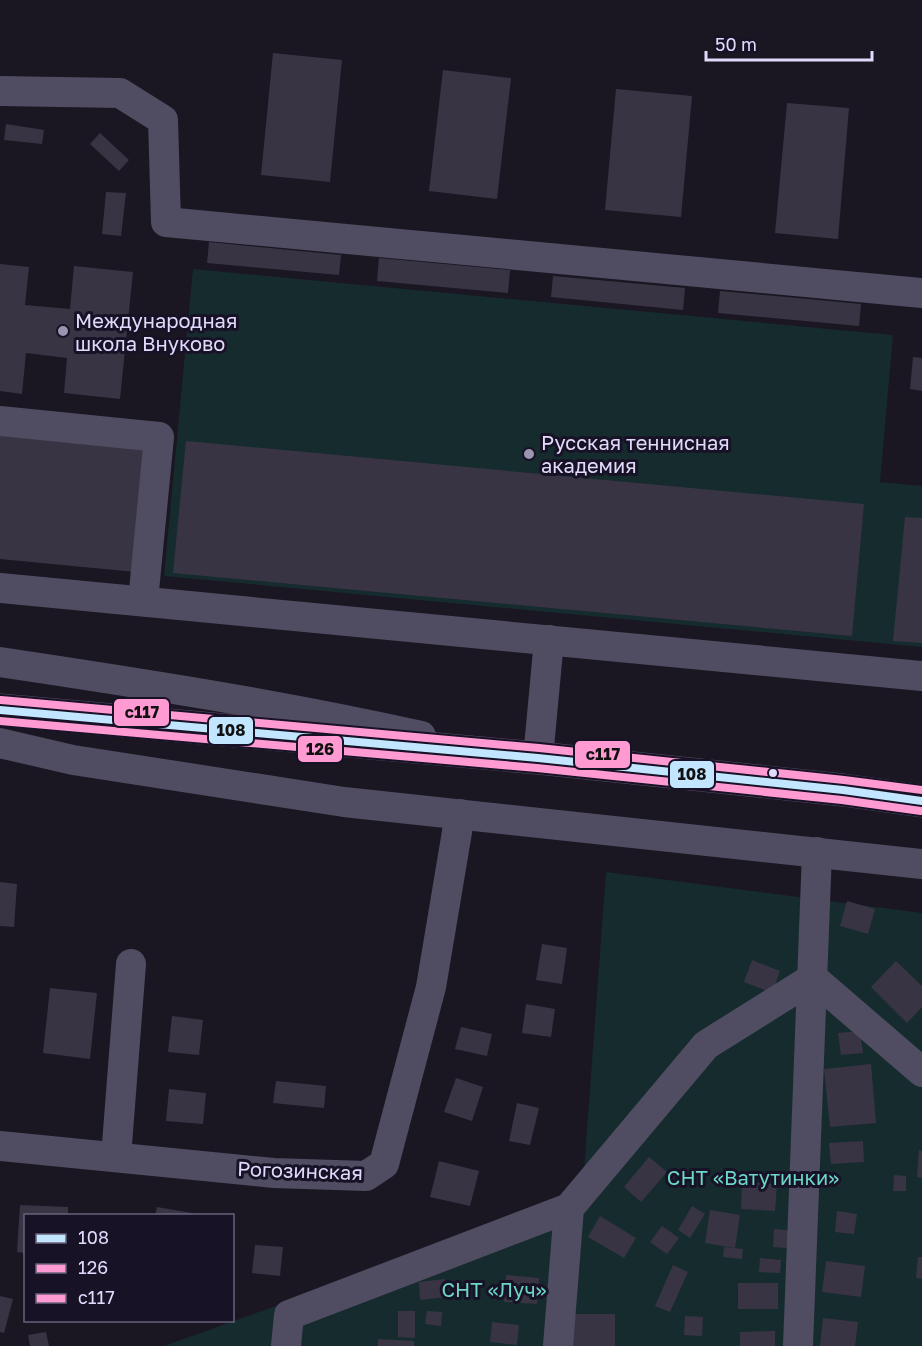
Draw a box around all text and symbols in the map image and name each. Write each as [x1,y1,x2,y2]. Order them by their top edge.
scale bar [706,24,872,62]
text: 50 m [715,33,757,55]
place label: Международная школа Внуково [75,308,237,355]
marker: Международная школа Внуково [56,324,70,338]
place label: Русская теннисная академия [541,430,730,477]
marker: Русская теннисная академия [522,447,536,461]
line badge: с117 [113,698,170,727]
text: с117 [125,702,159,722]
line badge: 108 [208,716,254,745]
text: 108 [217,720,245,740]
line badge: 126 [297,735,343,763]
text: 126 [306,739,334,759]
line badge: с117 [574,740,631,769]
text: с117 [586,744,620,764]
line badge: 108 [669,760,715,789]
text: 108 [678,764,706,784]
unlabelled marker [767,767,779,779]
street label: Рогозинская [237,1156,363,1184]
park label: СНТ «Ватутинки» [667,1165,839,1189]
legend [24,1214,234,1322]
text: 108 [78,1226,109,1248]
text: 126 [78,1256,108,1278]
park label: СНТ «Луч» [442,1277,547,1301]
text: с117 [78,1286,115,1308]

